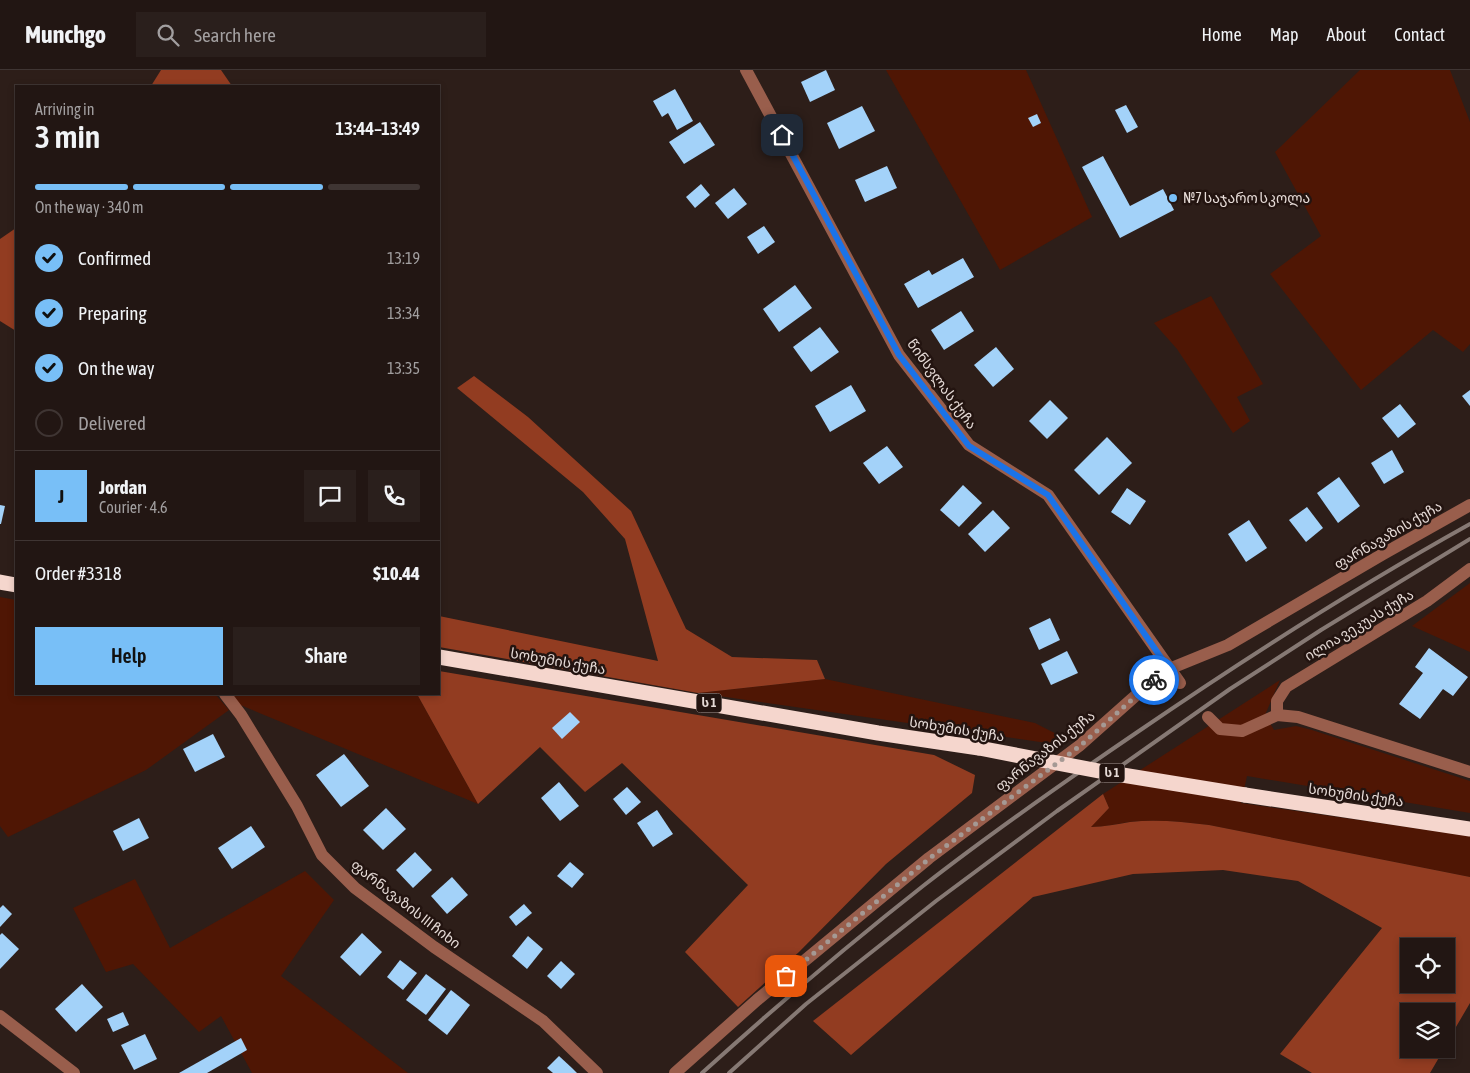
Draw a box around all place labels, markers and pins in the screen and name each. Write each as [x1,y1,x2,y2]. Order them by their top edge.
pin [761,114,803,156]
place label: №7 საჯარო სკოლა [1183,190,1310,207]
marker: №7 საჯარო სკოლა [1167,192,1179,204]
pin [765,955,807,997]

